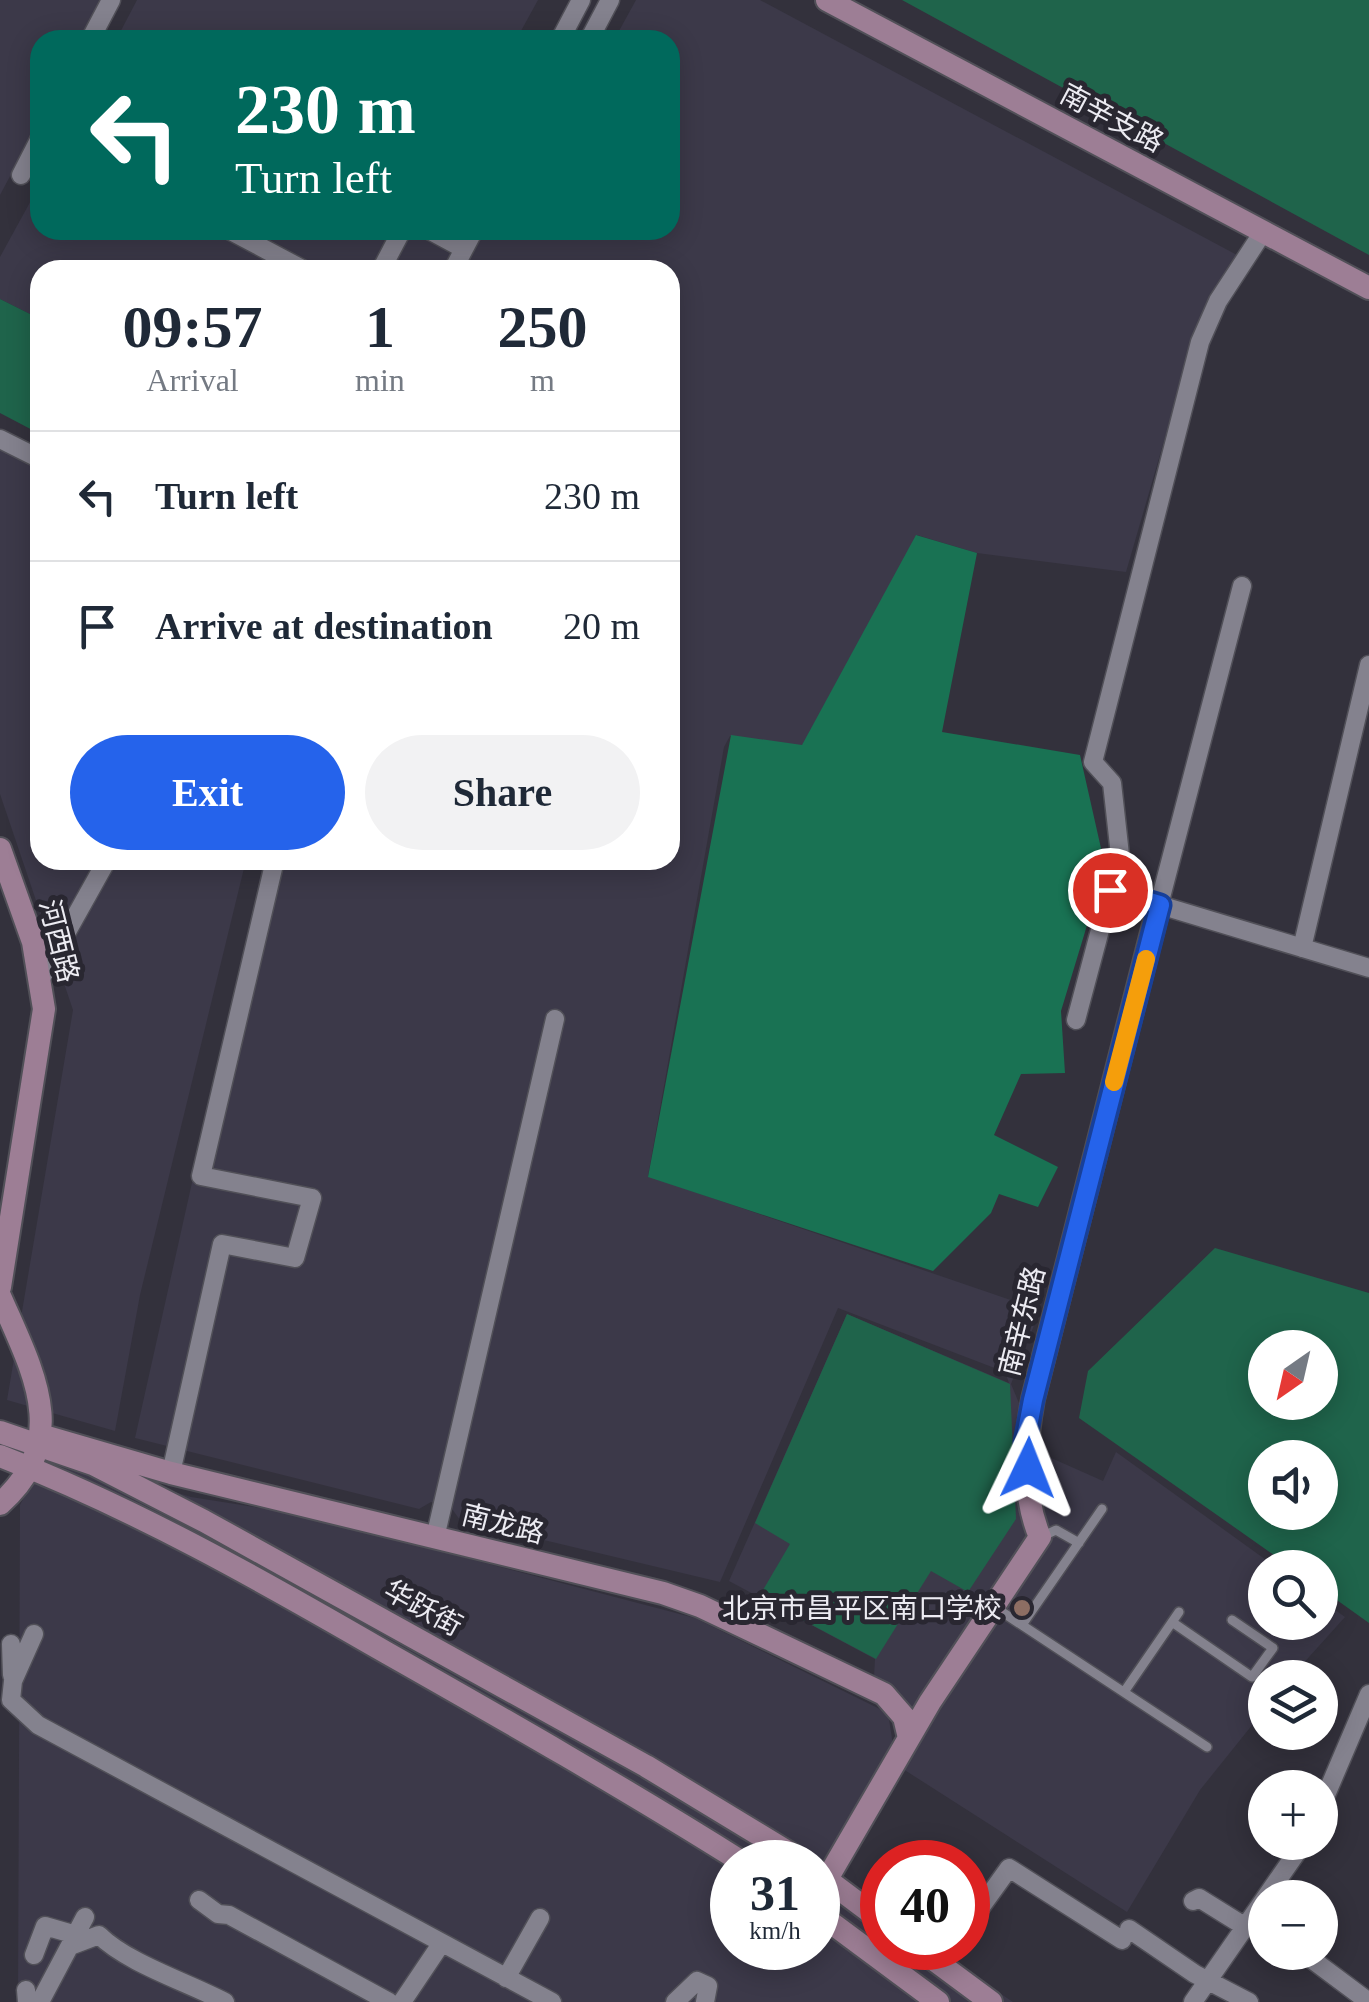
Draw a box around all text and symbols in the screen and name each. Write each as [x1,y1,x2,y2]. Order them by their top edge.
icon: left [70,70,200,200]
text: 230 m [235,71,416,148]
street label: 南辛支路 [1055,78,1169,158]
text: Turn left [235,153,392,203]
text: 09:57 [123,294,263,360]
text: 1 [365,294,395,360]
text: 250 [497,294,587,360]
text: Arrival [146,362,239,398]
text: min [355,362,405,398]
text: m [530,362,555,398]
icon: left [70,469,125,524]
text: Turn left [155,475,298,517]
text: 230 m [544,475,640,517]
icon: arrive [70,599,125,654]
text: Arrive at destination [155,605,493,647]
text: 20 m [563,605,640,647]
button: Exit [70,735,345,850]
button: Share [365,735,640,850]
pin [1068,848,1153,933]
icon: arrive [1083,863,1138,918]
street label: 河西路 [34,896,84,986]
street label: 南辛东路 [993,1263,1051,1379]
north arrow [1248,1330,1338,1420]
map controls [1248,1330,1338,1970]
position arrow [976,1416,1080,1520]
button: sound [1248,1440,1338,1530]
street label: 南龙路 [458,1499,548,1549]
button: search [1248,1550,1338,1640]
street label: 华跃街 [379,1574,467,1642]
place label: 北京市昌平区南口学校 [722,1593,1002,1624]
marker: 北京市昌平区南口学校 [1011,1597,1033,1619]
button: layers [1248,1660,1338,1750]
button: + [1248,1770,1338,1860]
speed limit sign: 40 [860,1840,990,1970]
text: 31 [750,1865,800,1921]
button: − [1248,1880,1338,1970]
text: km/h [749,1917,801,1944]

